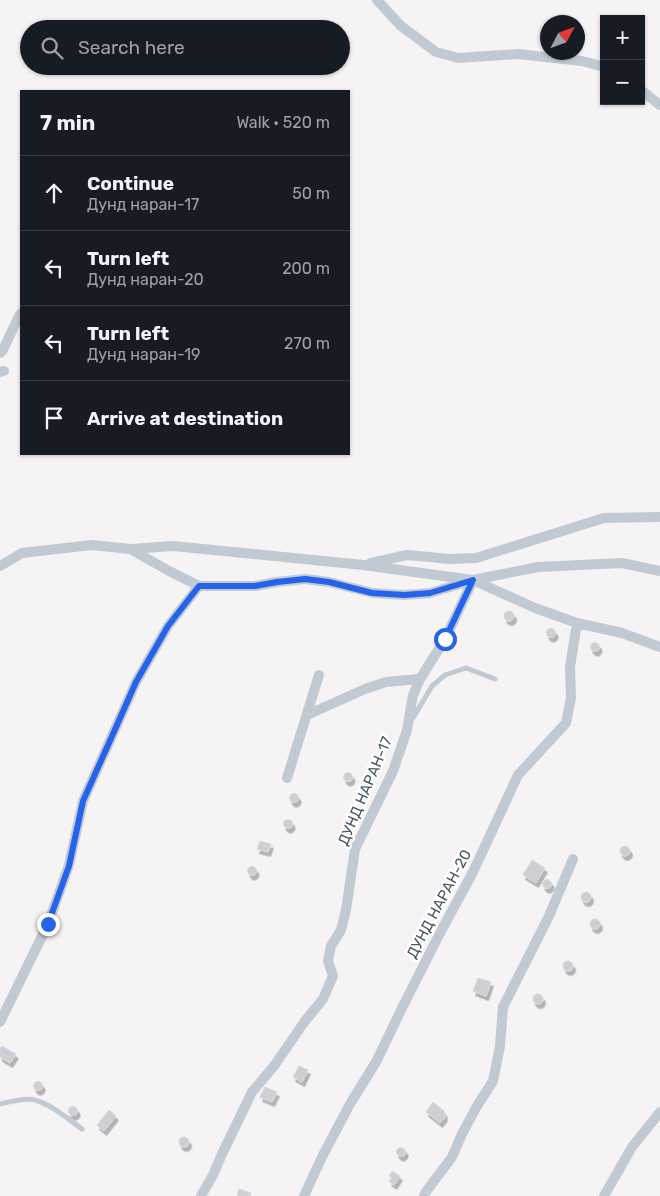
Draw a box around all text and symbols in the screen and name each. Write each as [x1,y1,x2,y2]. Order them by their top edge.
north arrow [540,15,585,60]
map controls [600,15,645,105]
button: + [600,15,645,60]
search box [20,20,350,75]
icon: search [38,34,66,62]
text: Search here [78,36,185,59]
button: − [600,60,645,105]
text: 7 min [40,110,95,135]
text: Walk · 520 m [236,113,330,132]
text: Continue [87,172,174,195]
icon: ahead [40,179,68,207]
text: 50 m [292,184,330,203]
text: Дунд наран-17 [87,195,199,214]
text: Turn left [87,247,169,270]
icon: left [40,254,68,282]
text: 200 m [282,259,330,278]
text: Дунд наран-20 [87,270,204,289]
text: Turn left [87,322,169,345]
icon: left [40,329,68,357]
text: 270 m [284,334,330,353]
text: Дунд наран-19 [87,345,201,364]
icon: arrive [40,404,68,432]
text: Arrive at destination [87,407,283,430]
route start [434,628,457,651]
street label: ДУНД НАРАН-17 [334,734,396,848]
street label: ДУНД НАРАН-20 [403,847,475,961]
route end [37,913,60,936]

